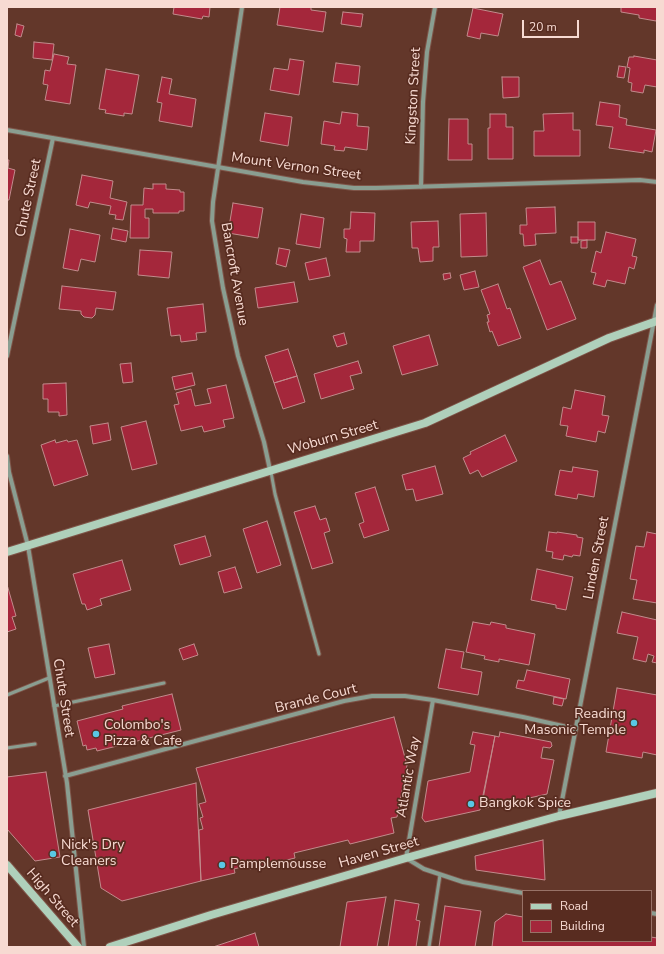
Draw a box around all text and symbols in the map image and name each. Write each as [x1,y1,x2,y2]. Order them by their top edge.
scale bar [524,12,581,38]
text: 20 m [529,19,557,35]
street label: Kingston Street [403,47,425,145]
street label: Mount Vernon Street [230,150,362,184]
street label: Chute Street [13,157,45,239]
street label: Bancroft Avenue [217,221,251,327]
street label: Woburn Street [286,417,380,459]
street label: Linden Street [581,515,613,601]
street label: Chute Street [49,658,77,738]
street label: Brande Court [273,681,359,717]
place label: Reading Masonic Temple [524,707,626,740]
place label: Colombo's Pizza & Cafe [104,718,182,750]
marker: Reading Masonic Temple [629,718,639,728]
marker: Colombo's Pizza & Cafe [91,729,101,739]
street label: Atlantic Way [394,735,424,819]
place label: Bangkok Spice [479,796,571,812]
marker: Bangkok Spice [466,799,476,809]
street label: Haven Street [337,834,421,872]
place label: Nick's Dry Cleaners [61,838,125,870]
marker: Nick's Dry Cleaners [48,849,58,859]
place label: Pamplemousse [230,857,326,873]
marker: Pamplemousse [217,860,227,870]
street label: High Street [22,865,82,931]
legend [522,890,652,942]
text: Road [560,898,588,914]
text: Building [560,918,605,934]

